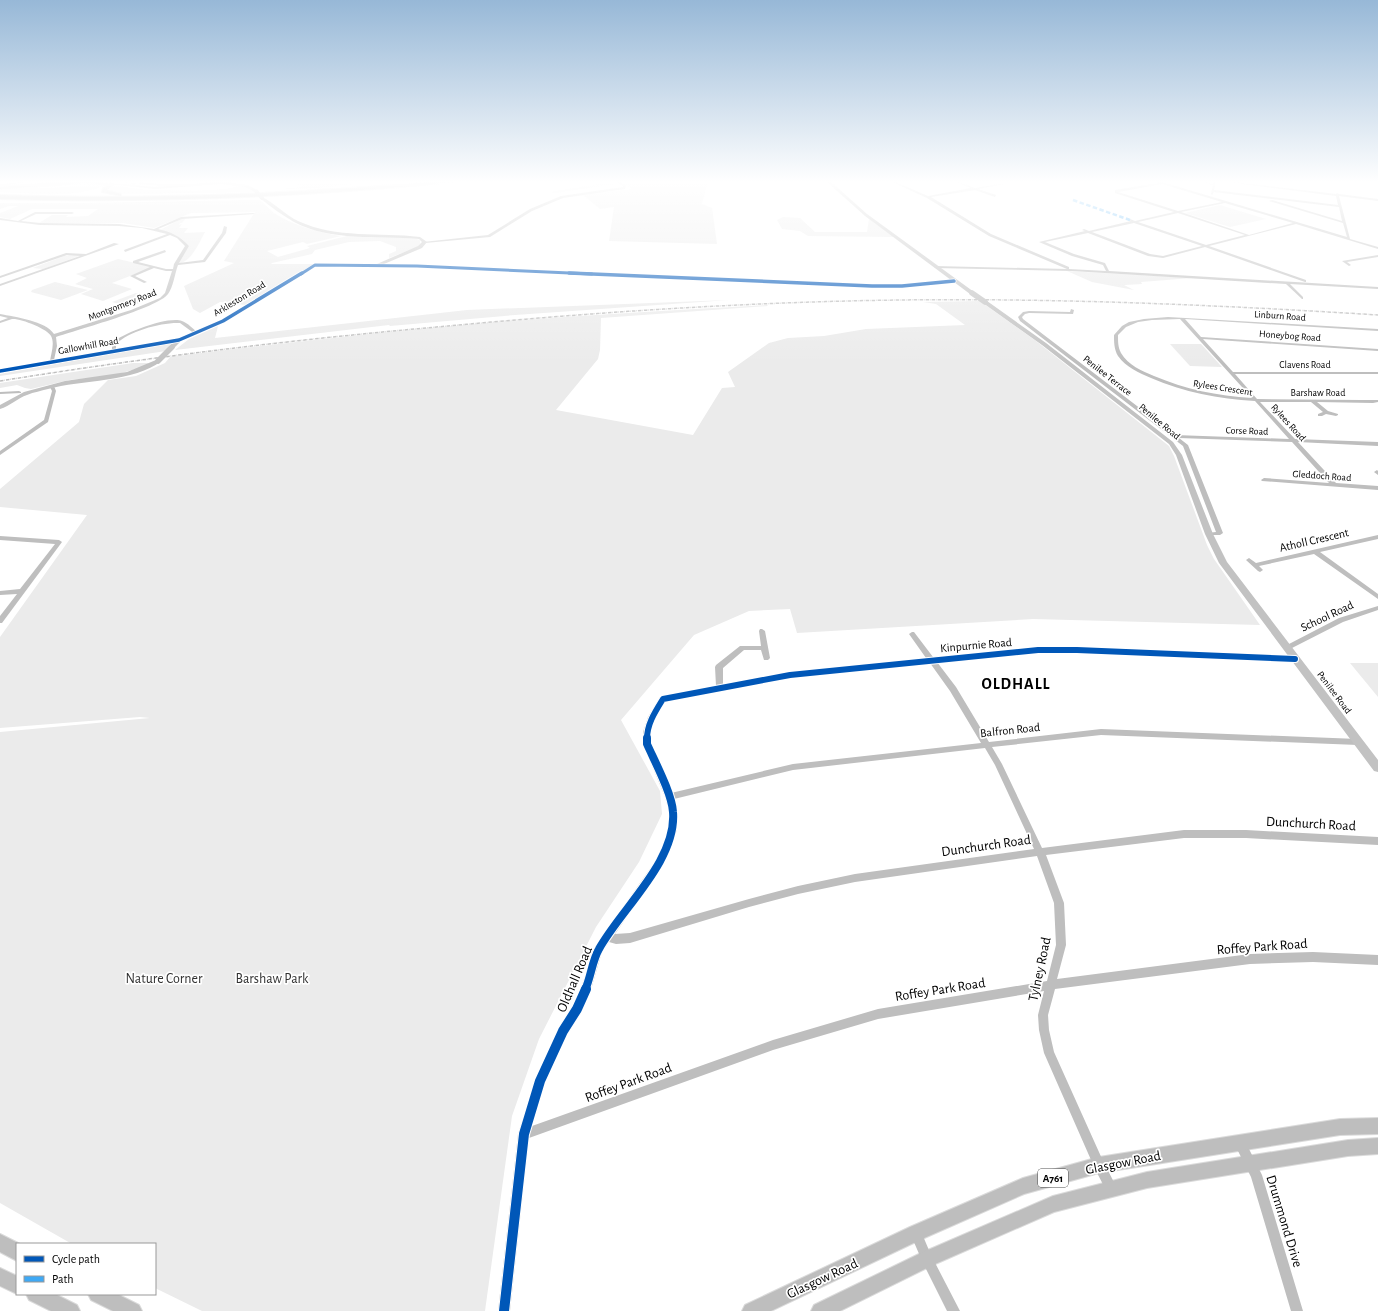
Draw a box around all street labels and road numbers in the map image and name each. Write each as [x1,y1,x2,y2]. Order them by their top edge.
street label: Arkleston Road [212,279,267,318]
street label: Montgomery Road [87,287,158,323]
street label: Linburn Road [1254,309,1306,323]
street label: Honeybog Road [1259,329,1321,343]
street label: Gallowhill Road [57,336,119,356]
street label: Penilee Terrace [1081,354,1134,398]
street label: Clavens Road [1279,360,1331,370]
street label: Rylees Crescent [1192,378,1254,398]
street label: Barshaw Road [1291,388,1345,398]
street label: Penilee Road [1137,402,1182,442]
street label: Rylees Road [1269,402,1308,443]
street label: Corse Road [1225,425,1269,437]
street label: Gleddoch Road [1292,469,1352,483]
street label: Atholl Crescent [1278,526,1350,554]
street label: School Road [1299,599,1355,633]
street label: Kinpurnie Road [940,636,1012,654]
street label: Penilee Road [1315,670,1353,716]
street label: Balfron Road [979,721,1041,739]
street label: Dunchurch Road [1266,815,1356,833]
street label: Dunchurch Road [940,833,1032,859]
street label: Tylney Road [1026,936,1054,1003]
street label: Roffey Park Road [1216,937,1308,957]
street label: Oldhall Road [555,944,595,1015]
street label: Roffey Park Road [894,976,986,1004]
street label: Roffey Park Road [583,1061,674,1105]
street label: Glasgow Road [1084,1149,1162,1177]
road number: A761 [1038,1169,1068,1187]
street label: Drummond Drive [1263,1174,1305,1269]
street label: Glasgow Road [785,1256,860,1301]

